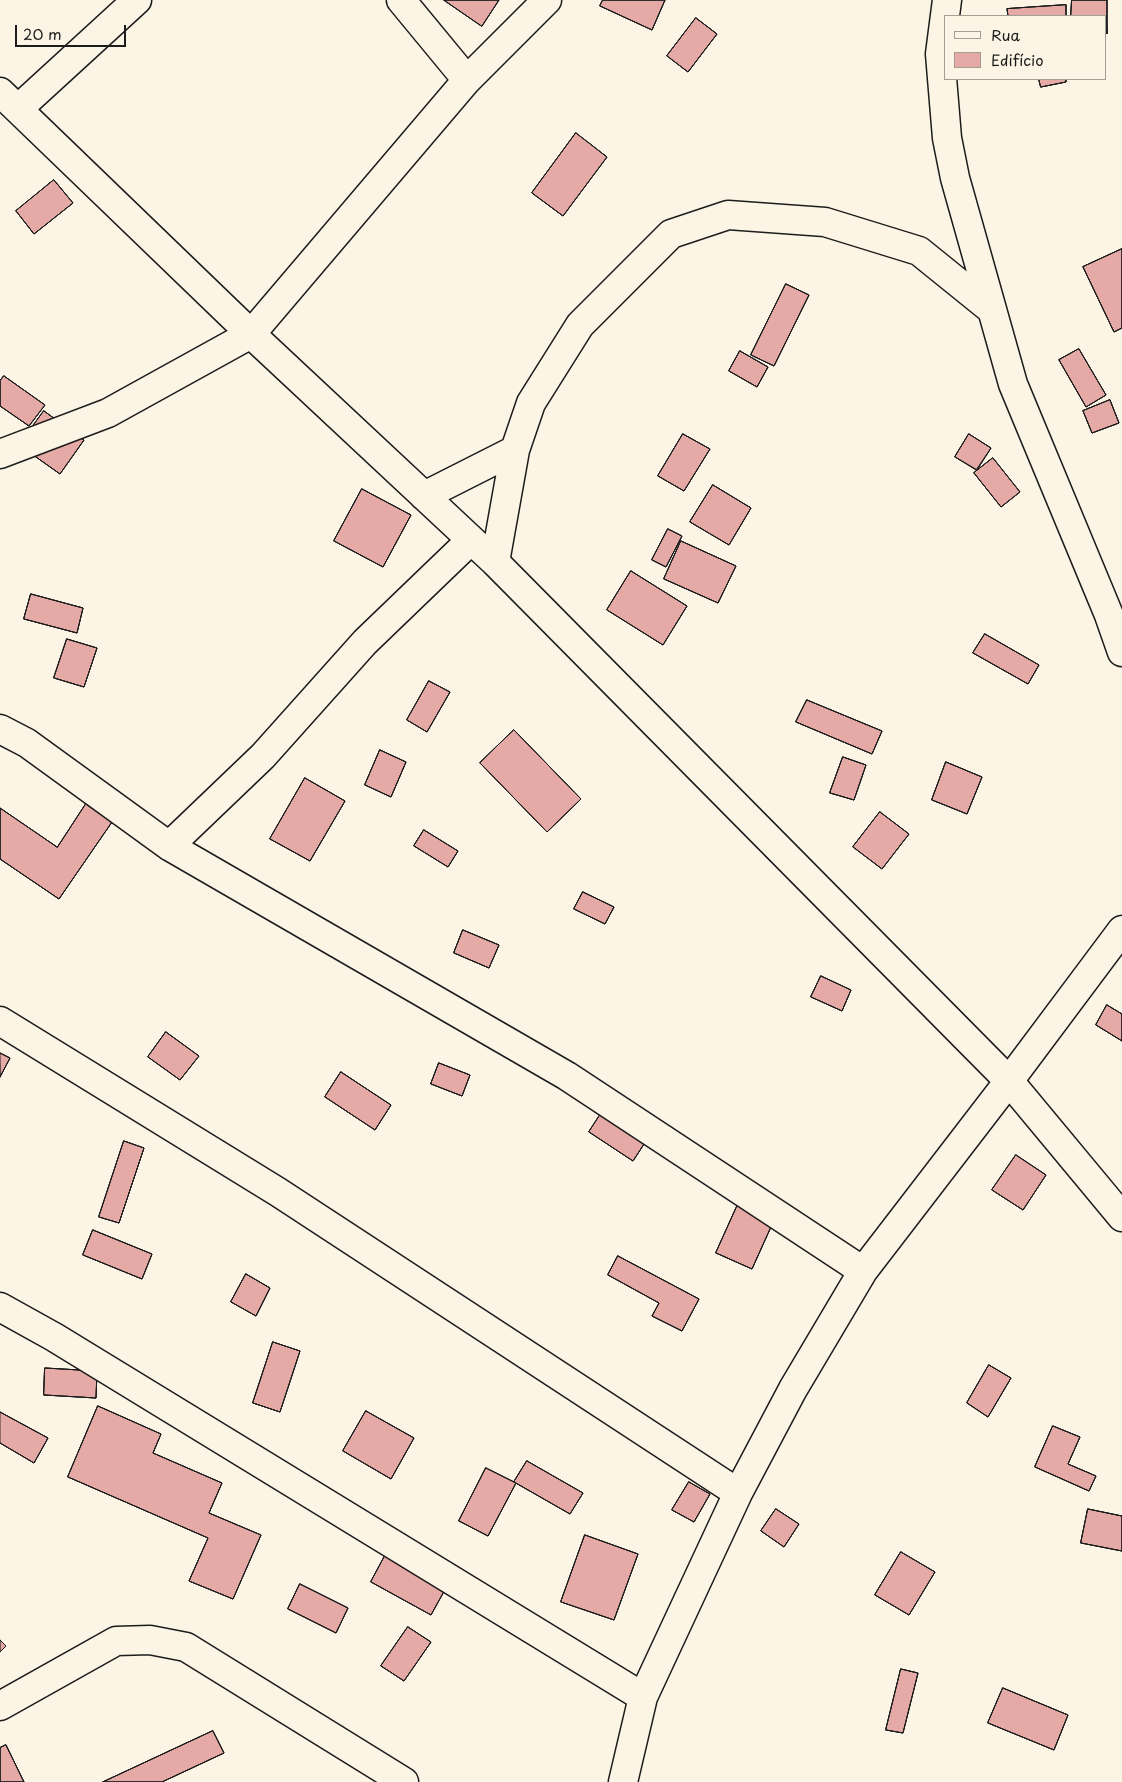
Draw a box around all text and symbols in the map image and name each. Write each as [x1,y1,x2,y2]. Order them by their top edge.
scale bar [18,15,129,47]
legend [944,15,1107,80]
text: 20 m [23,22,62,45]
text: Rua [991,23,1020,46]
text: Edifício [991,48,1044,71]

